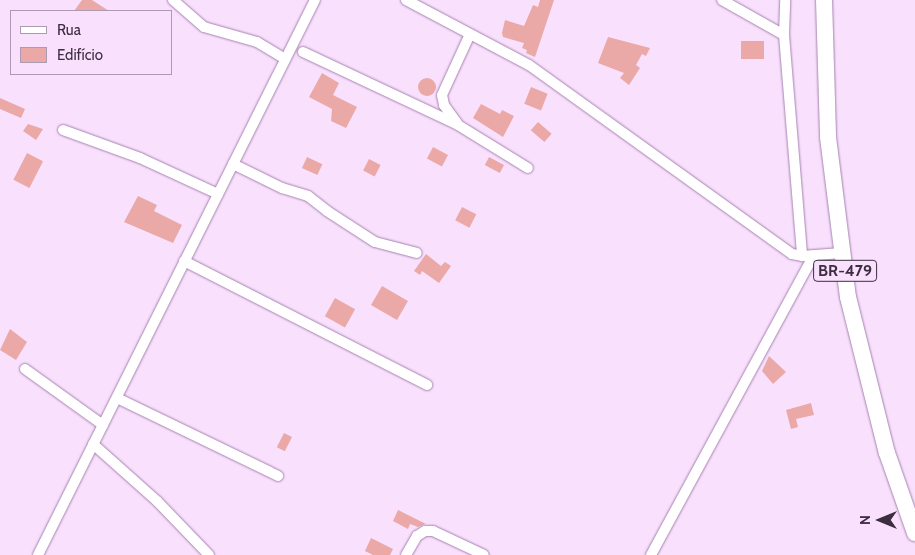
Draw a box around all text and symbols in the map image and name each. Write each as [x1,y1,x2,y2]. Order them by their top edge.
legend [10,10,172,75]
text: Rua [57,21,81,39]
text: Edifício [57,46,103,64]
road number: BR-479 [812,258,878,284]
north arrow [855,495,905,545]
text: N [856,515,874,525]

